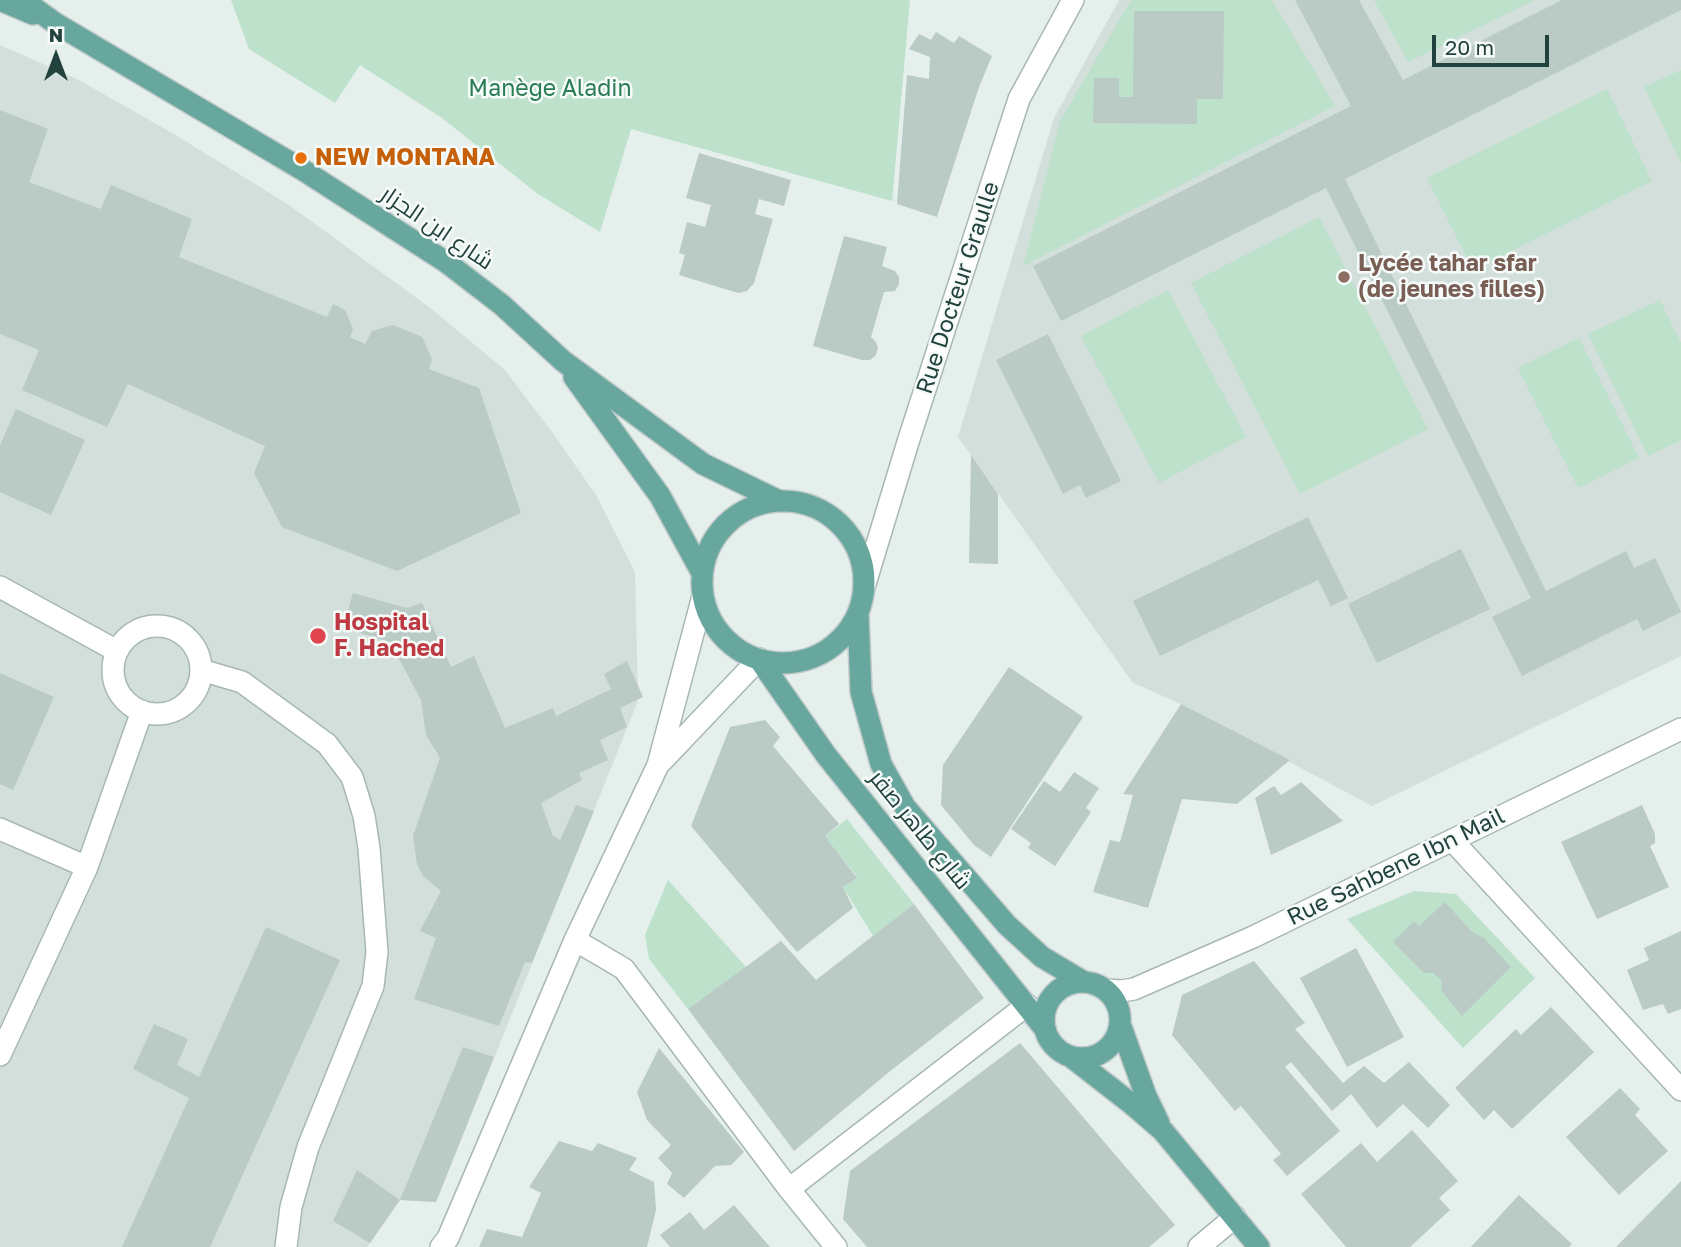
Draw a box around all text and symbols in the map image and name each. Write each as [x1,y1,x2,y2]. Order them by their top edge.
north arrow [21,21,91,91]
scale bar [1436,21,1553,65]
text: N [49,23,63,46]
text: 20 m [1445,34,1494,60]
park label: Manège Aladin [468,75,632,103]
place label: NEW MONTANA [315,144,495,172]
marker: NEW MONTANA [293,150,309,166]
street label: Rue Docteur Graulle [911,178,1005,398]
street label: شارع ابن الجزار [375,180,499,276]
place label: Lycée tahar sfar (de jeunes filles) [1358,250,1545,304]
marker: Lycée tahar sfar (de jeunes filles) [1336,269,1352,285]
place label: Hospital F. Hached [334,609,444,663]
marker: Hospital F. Hached [308,626,328,646]
street label: شارع طاهر صفر [863,765,977,895]
street label: Rue Sahbene Ibn Mail [1283,802,1509,932]

